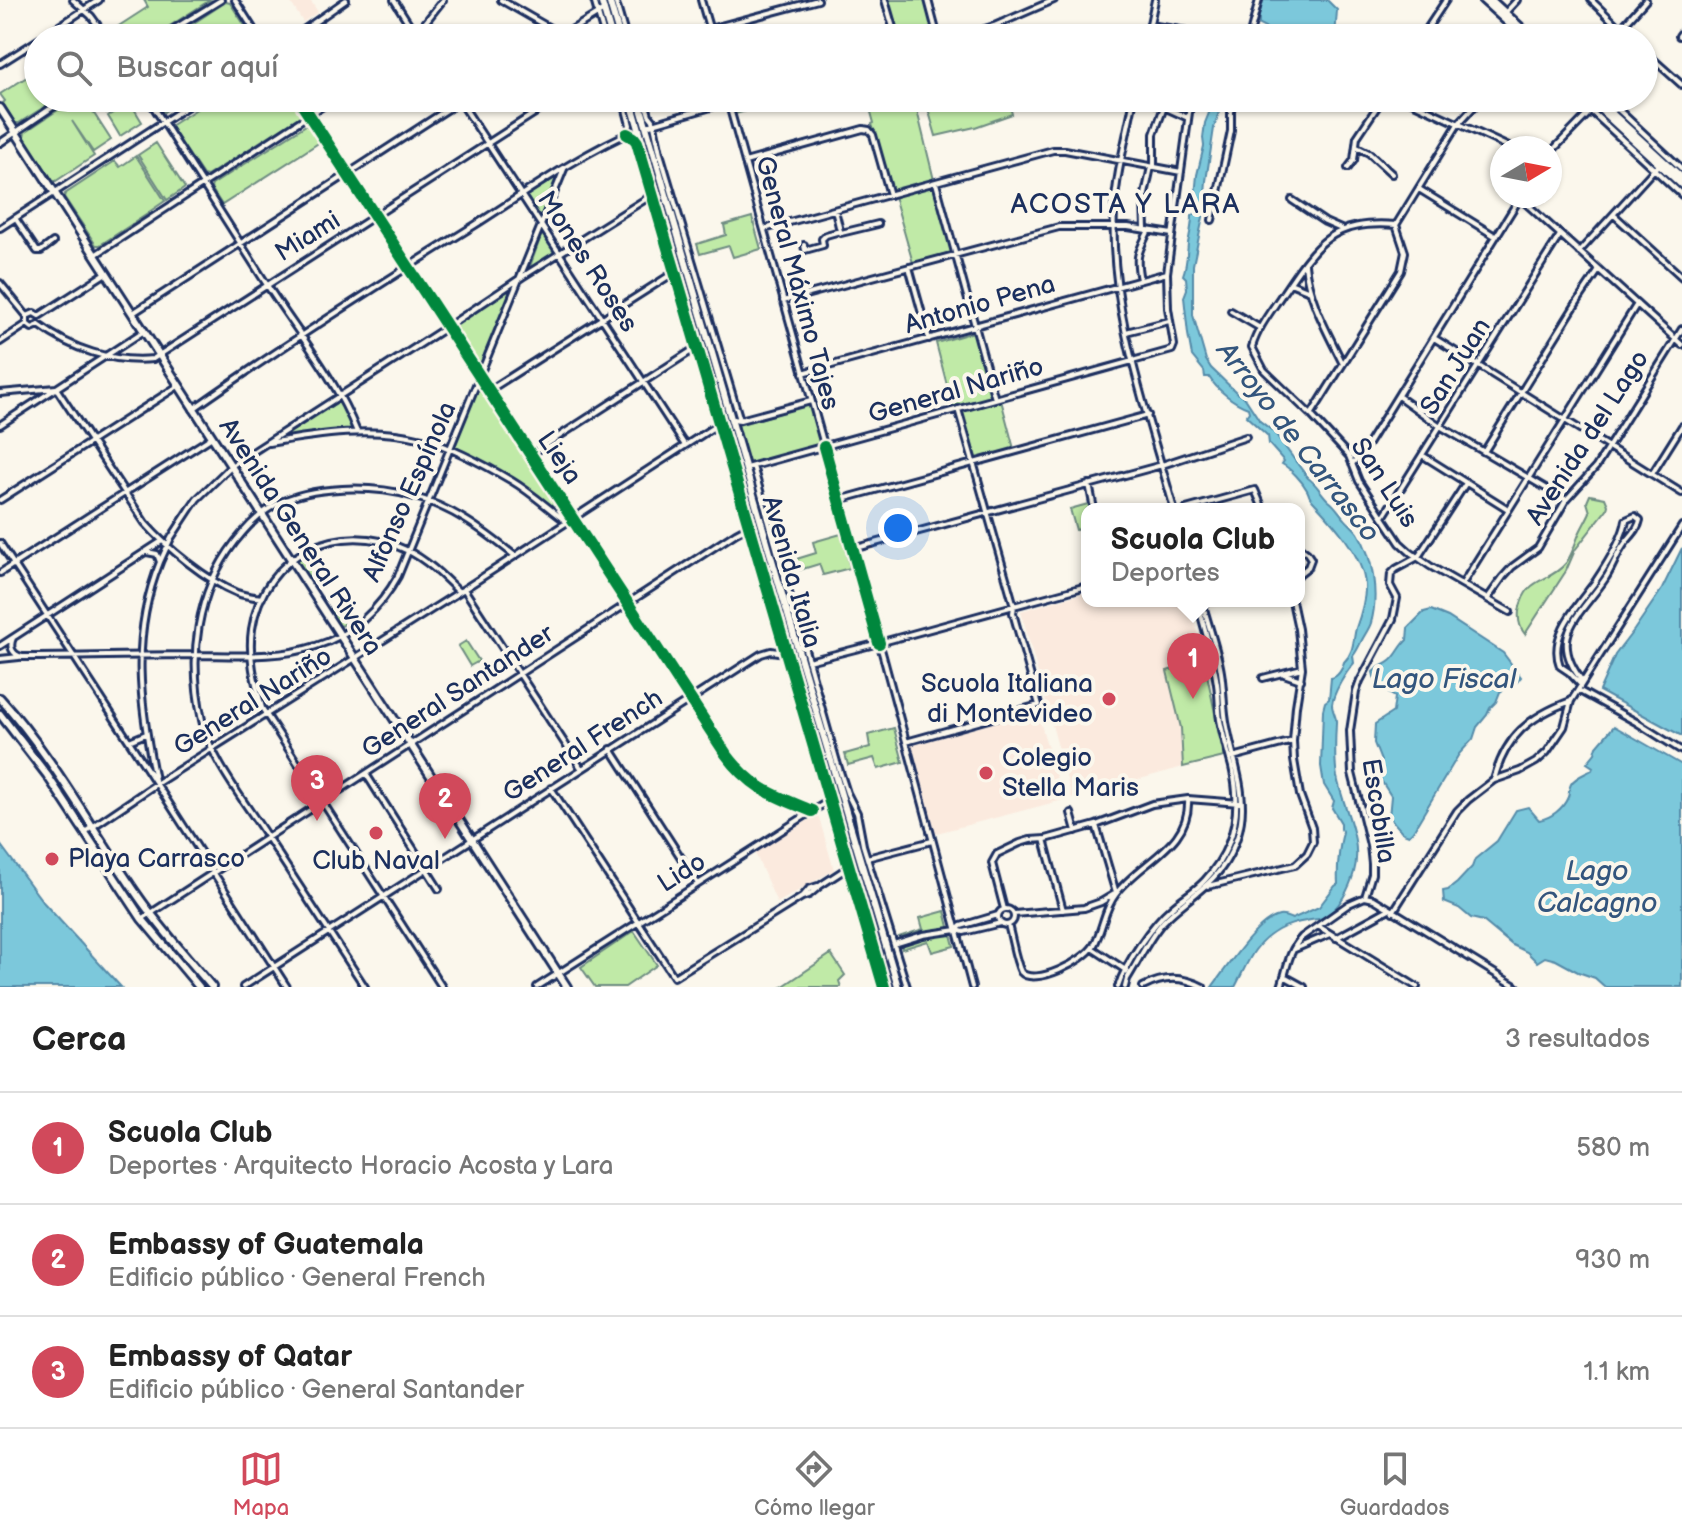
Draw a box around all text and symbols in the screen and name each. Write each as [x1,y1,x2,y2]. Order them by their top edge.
search box [24,24,1658,112]
icon: search [52,46,96,90]
text: Buscar aquí [116,50,278,86]
north arrow [1490,136,1562,208]
street label: General Máximo Tajes [748,153,846,413]
street label: Mones Roses [530,186,644,338]
district label: ACOSTA Y LARA [1011,188,1241,221]
street label: Miami [270,205,346,269]
street label: Antonio Pena [901,269,1059,341]
street label: San Juan [1414,313,1498,421]
water label: Arroyo de Carrasco [1208,334,1387,549]
street label: Avenida del Lago [1520,345,1656,531]
street label: General Nariño [865,351,1047,431]
street label: Alfonso Espínola [356,397,464,587]
street label: Avenida General Rivera [212,413,388,661]
street label: Lieja [530,426,588,490]
street label: San Luis [1344,432,1424,534]
street label: Avenida Italia [754,492,828,652]
popup [1081,503,1305,607]
your location [878,508,918,548]
text: Scuola Club [1111,522,1275,558]
text: Deportes [1111,558,1220,589]
street label: General Santander [356,618,560,766]
pin: 1 [1167,633,1219,699]
street label: General Nariño [168,641,338,763]
water label: Lago Fiscal [1372,663,1518,696]
place label: Scuola Italiana di Montevideo [921,669,1093,730]
street label: General French [497,683,669,809]
marker: Scuola Italiana di Montevideo [1100,690,1118,708]
place label: Colegio Stella Maris [1002,743,1139,804]
pin: 3 [291,755,343,821]
street label: Escobilla [1354,756,1402,866]
marker: Colegio Stella Maris [977,764,995,782]
pin: 2 [419,773,471,839]
marker: Club Naval [367,824,385,842]
place label: Playa Carrasco [68,844,245,875]
place label: Club Naval [312,846,440,877]
street label: Lido [652,846,712,900]
marker: Playa Carrasco [43,850,61,868]
water label: Lago Calcagno [1537,855,1657,920]
text: Cerca [32,1019,127,1060]
text: 3 resultados [1505,1024,1650,1055]
text: Scuola Club [108,1115,273,1151]
text: 1 [53,1133,63,1164]
text: 580 m [1576,1133,1650,1164]
text: Deportes · Arquitecto Horacio Acosta y Lara [108,1151,613,1182]
text: Embassy of Guatemala [108,1227,424,1263]
text: 2 [50,1245,66,1276]
text: 930 m [1575,1245,1650,1276]
text: Edificio público · General French [108,1263,486,1294]
text: Embassy of Qatar [108,1339,352,1375]
text: 3 [50,1357,66,1388]
text: 1.1 km [1584,1357,1650,1388]
text: Edificio público · General Santander [108,1375,524,1406]
tab: Mapa [232,1447,289,1522]
tab: Cómo llegar [754,1447,875,1522]
tab: Guardados [1340,1447,1450,1522]

